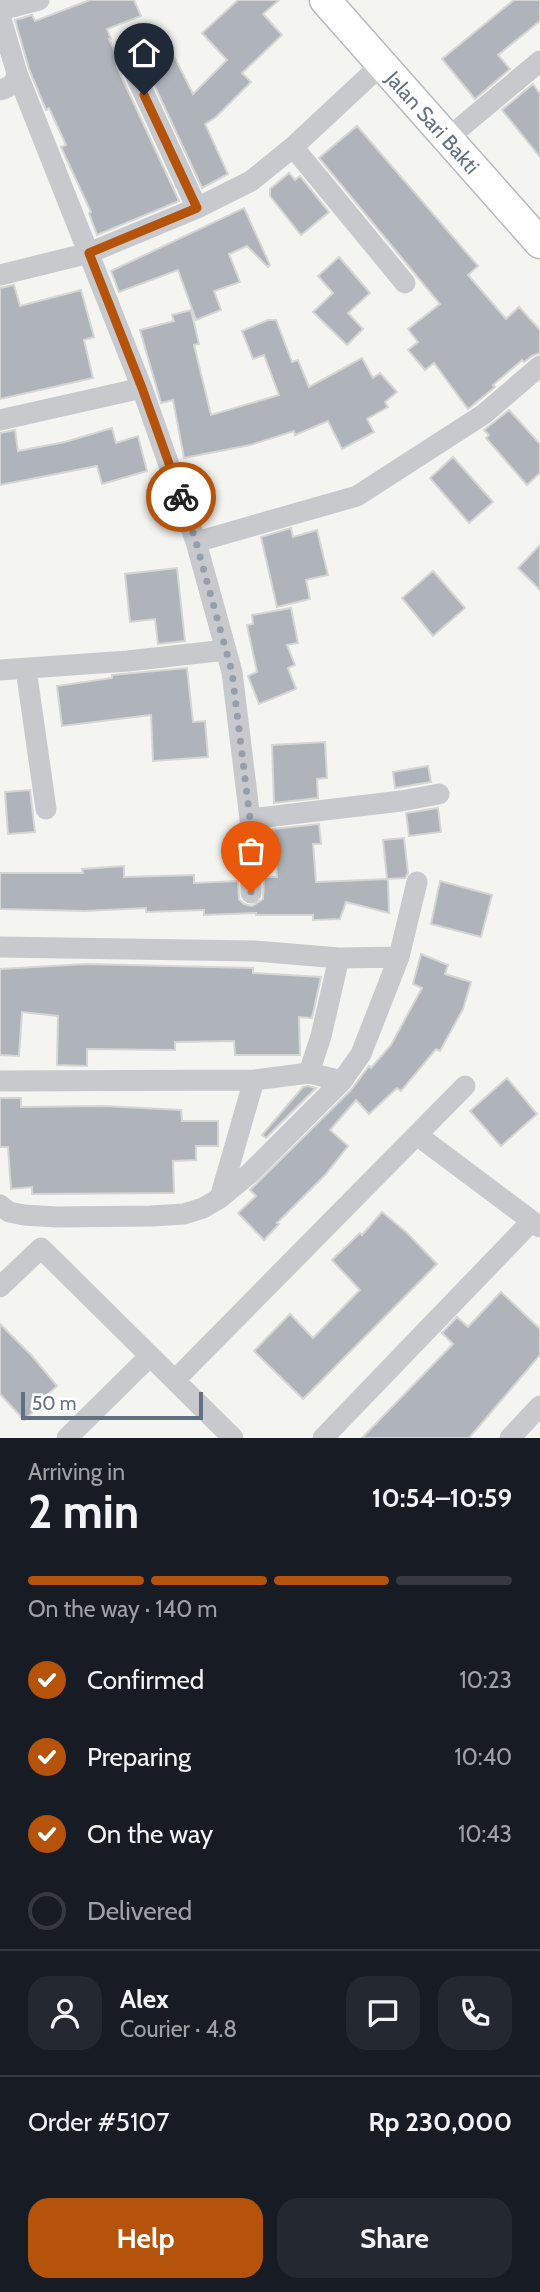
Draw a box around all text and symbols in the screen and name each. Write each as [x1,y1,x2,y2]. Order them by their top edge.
pin [114,23,174,95]
icon: home [125,34,163,72]
street label: Jalan Sari Bakti [380,65,485,179]
courier [146,462,216,532]
icon: bike [162,478,200,516]
pin [221,821,281,893]
icon: bag [232,832,270,870]
scale bar [21,1389,203,1421]
text: 50 m [32,1392,76,1415]
text: Arriving in [28,1458,125,1486]
text: 10:54–10:59 [372,1482,512,1514]
text: 2 min [28,1484,139,1540]
text: On the way · 140 m [28,1595,218,1623]
icon: check [28,1661,66,1699]
text: Confirmed [87,1664,204,1696]
text: 10:23 [459,1666,512,1694]
icon: check [28,1738,66,1776]
text: Preparing [87,1741,191,1773]
text: 10:40 [454,1743,512,1771]
icon: check [28,1815,66,1853]
text: On the way [87,1818,213,1850]
text: 10:43 [458,1820,512,1848]
text: Delivered [87,1895,192,1927]
button: person [28,1976,102,2050]
button: chat [346,1976,420,2050]
button: phone [438,1976,512,2050]
text: Alex [120,1983,169,2015]
text: Courier · 4.8 [120,2015,237,2043]
text: Order #5107 [28,2106,169,2138]
text: Rp 230,000 [369,2106,512,2138]
button: Help [28,2198,263,2278]
button: Share [277,2198,512,2278]

